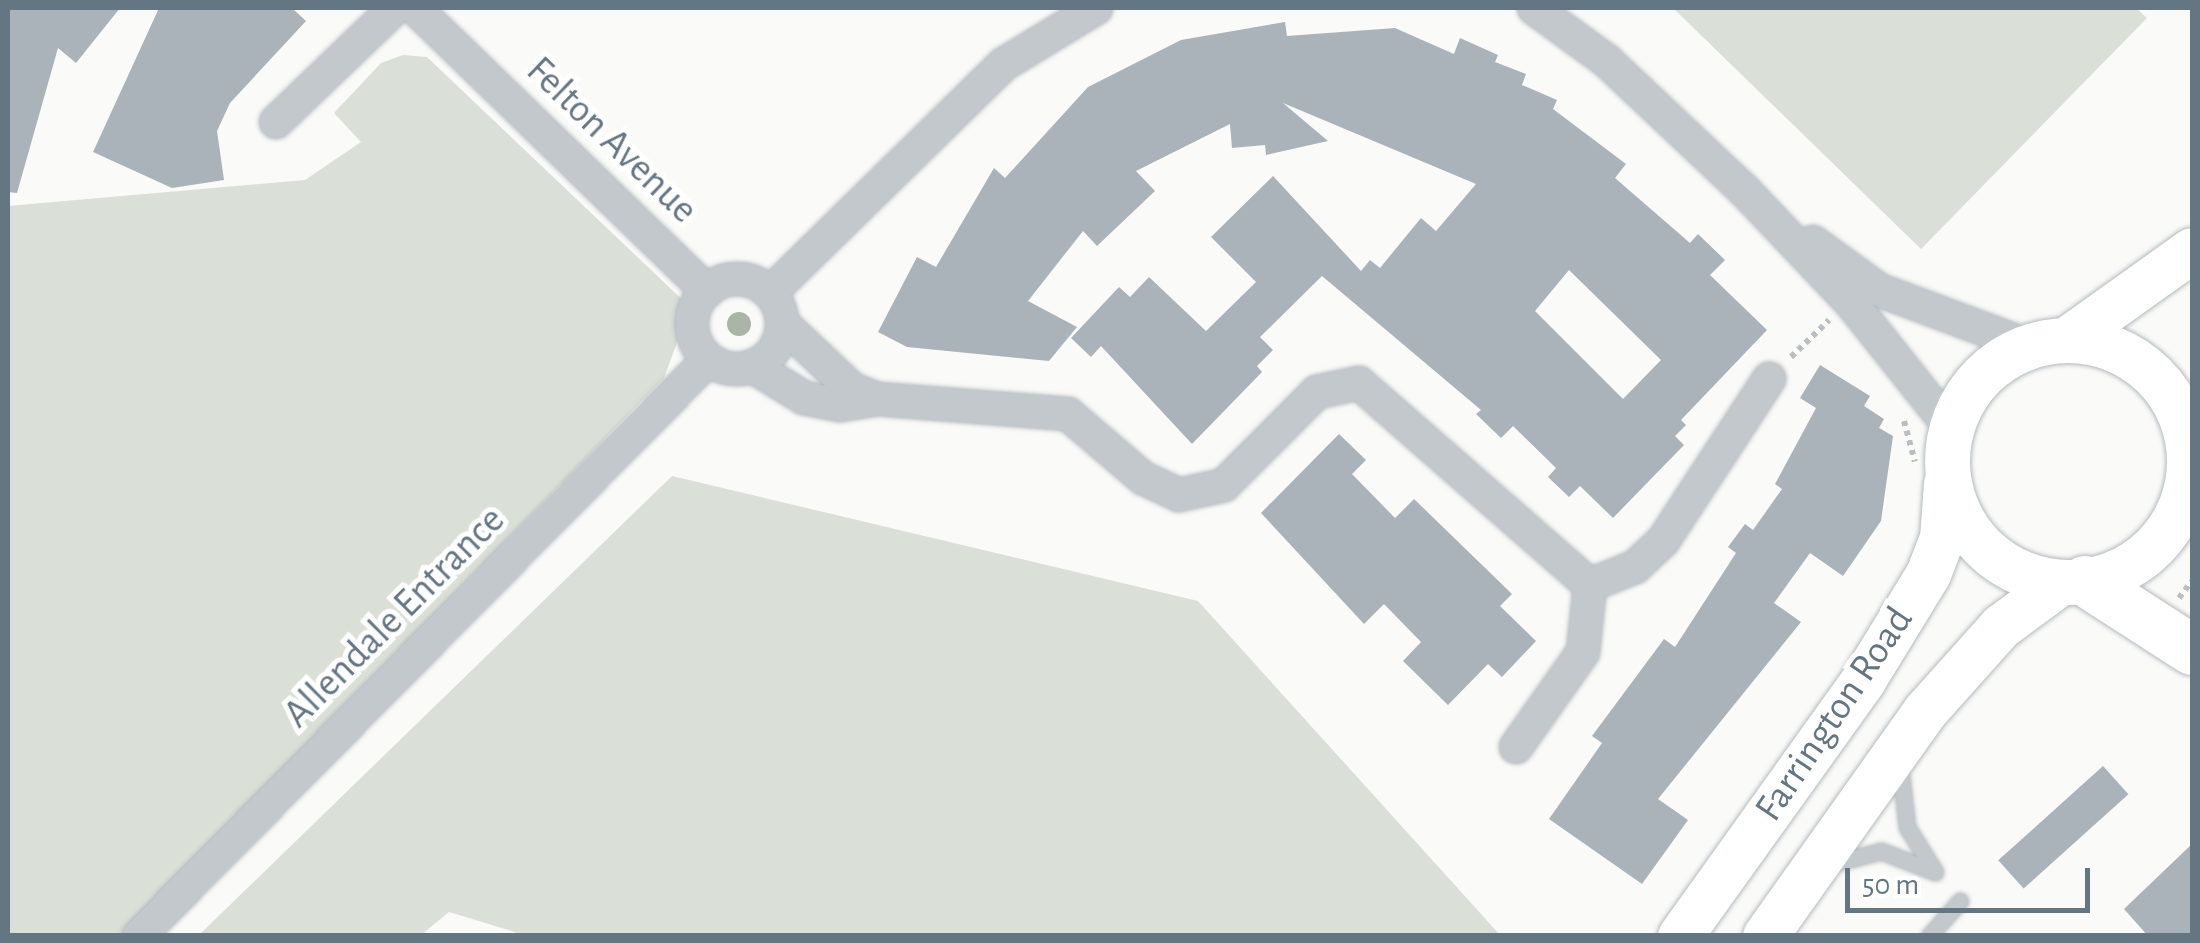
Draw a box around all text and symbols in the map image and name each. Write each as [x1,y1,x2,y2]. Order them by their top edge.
street label: Felton Avenue [516,46,708,234]
street label: Allendale Entrance [273,496,515,738]
street label: Farrington Road [1745,598,1923,830]
scale bar [1850,848,2095,910]
text: 50 m [1862,870,1919,900]

